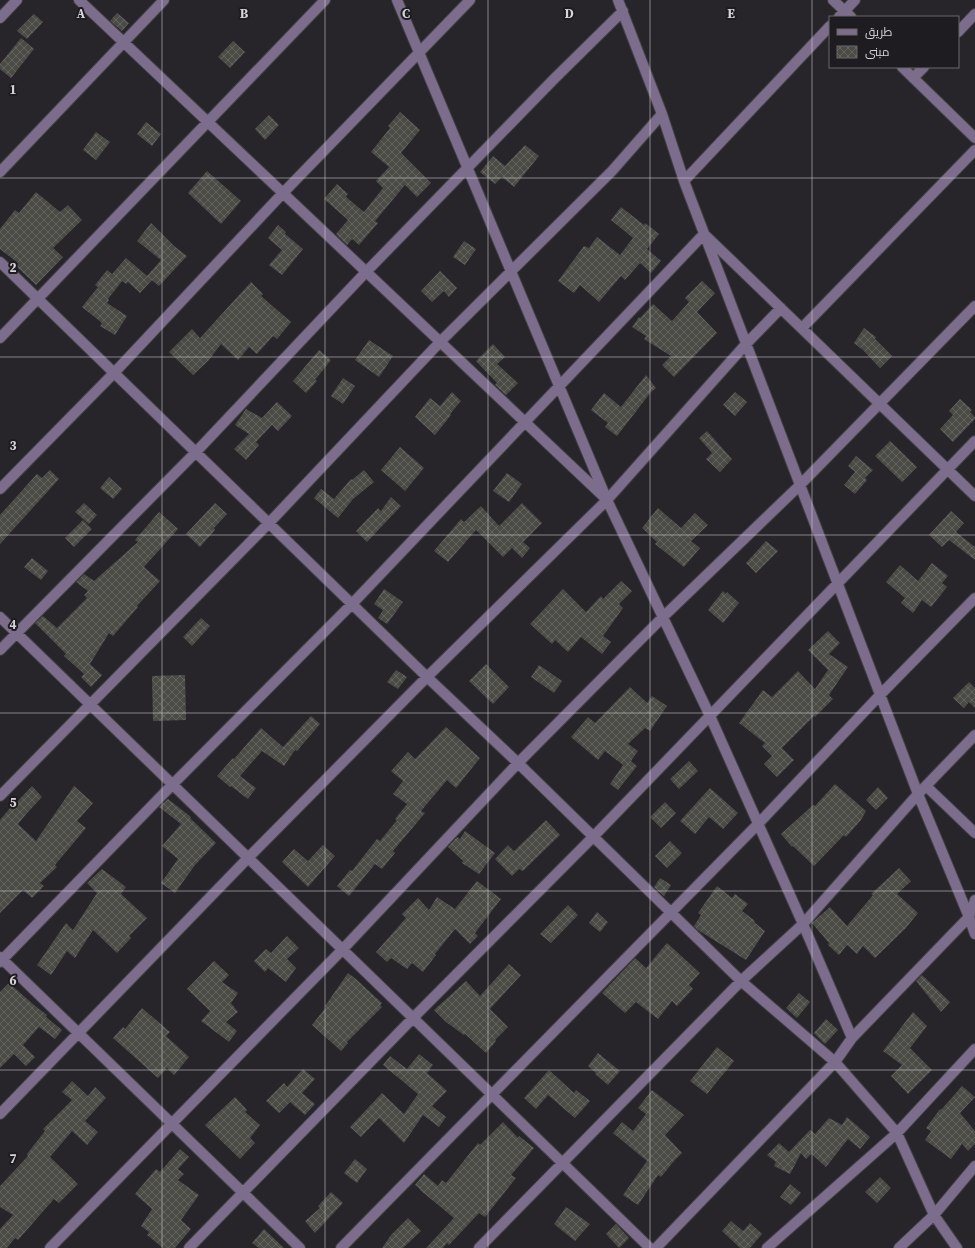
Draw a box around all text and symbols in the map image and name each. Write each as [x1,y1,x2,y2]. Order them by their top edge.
text: A [77,5,86,22]
text: B [240,5,249,22]
text: C [402,5,410,22]
text: D [564,5,574,22]
text: E [727,5,735,22]
legend [829,16,959,68]
text: طريق [865,24,893,40]
text: مبنى [865,44,890,60]
text: 1 [9,81,17,98]
text: 2 [9,259,17,276]
text: 3 [9,437,17,454]
text: 4 [9,616,17,633]
text: 5 [9,794,17,811]
text: 6 [9,972,17,989]
text: 7 [9,1150,17,1167]

